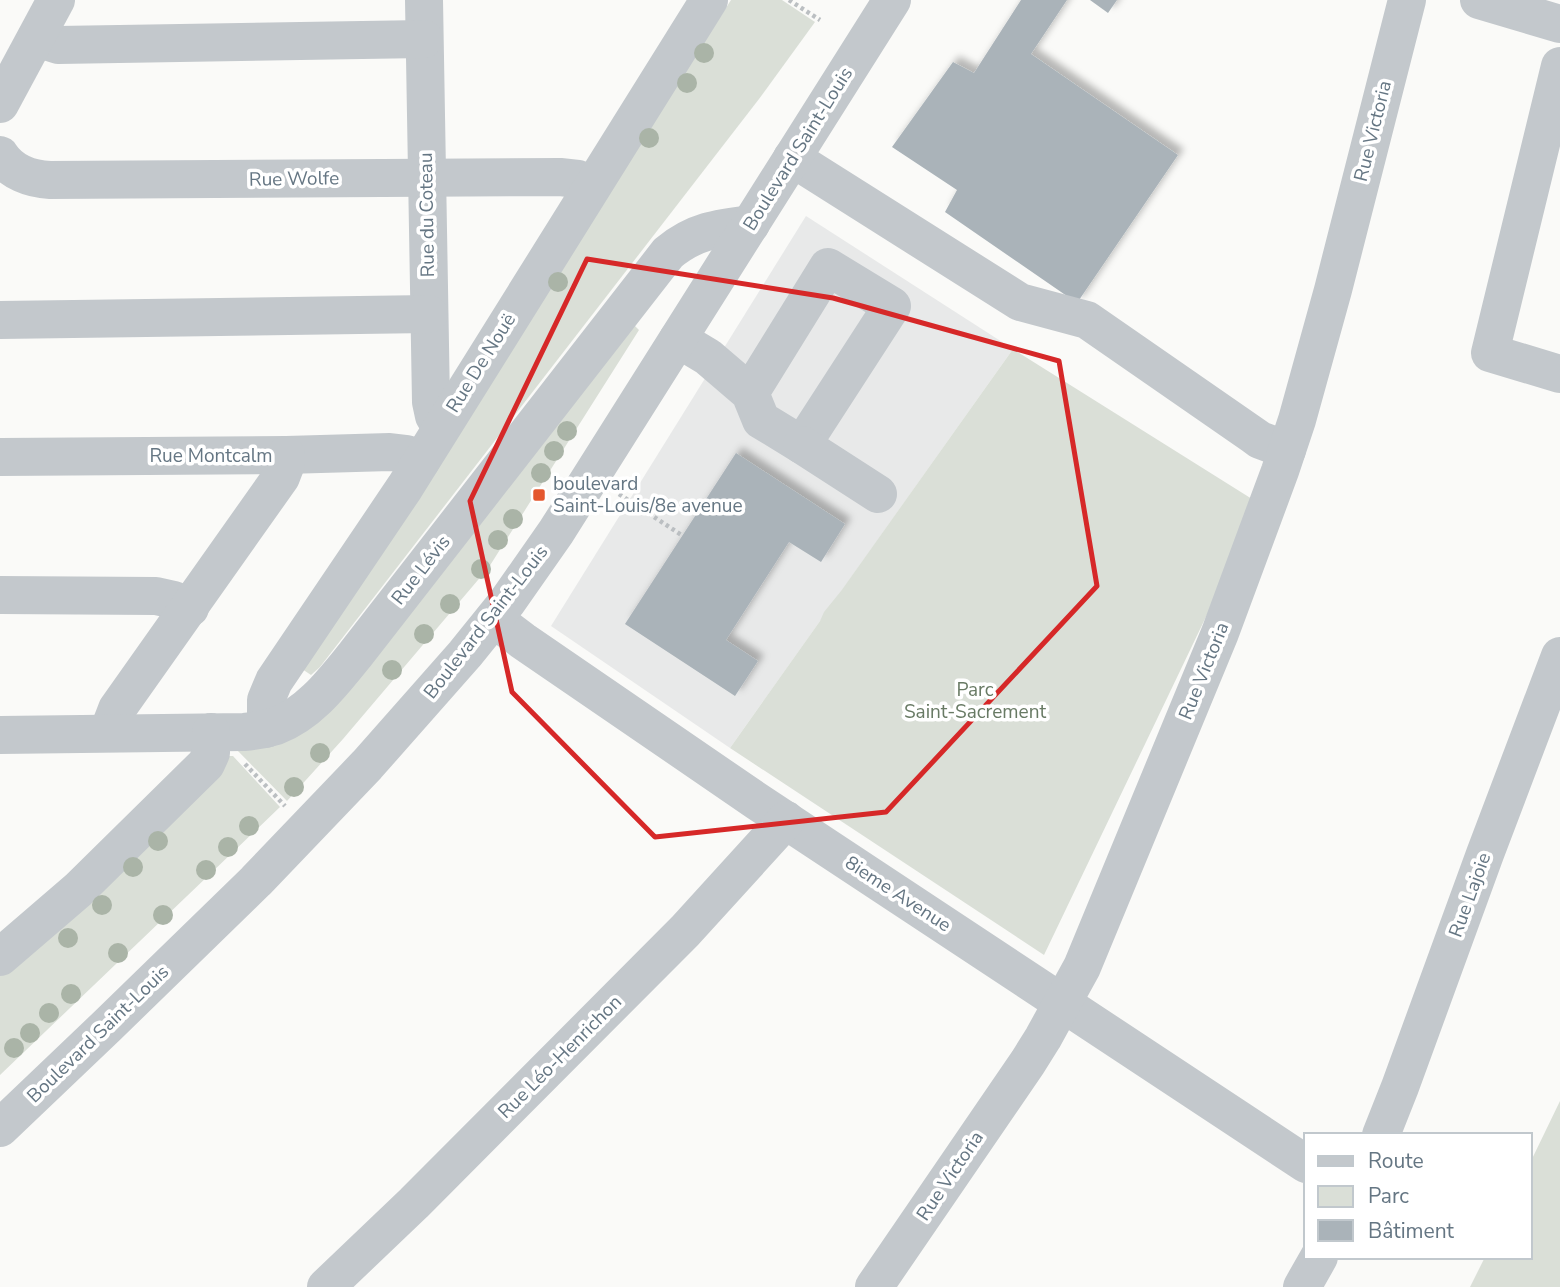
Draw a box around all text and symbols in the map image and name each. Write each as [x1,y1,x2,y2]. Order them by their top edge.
street label: Boulevard Saint-Louis [737,62,859,236]
street label: Rue Victoria [1348,78,1398,184]
street label: Rue du Coteau [413,152,441,278]
street label: Rue Wolfe [249,165,339,193]
street label: Rue De Nouë [440,308,522,418]
street label: Rue Montcalm [149,443,273,469]
place label: boulevard Saint-Louis/8e avenue [553,471,743,519]
marker: boulevard Saint-Louis/8e avenue [531,487,547,503]
street label: Rue Lévis [386,530,456,610]
street label: Boulevard Saint-Louis [418,540,554,704]
street label: Rue Victoria [1173,618,1235,724]
park label: Parc Saint-Sacrement [904,677,1046,725]
street label: Rue Lajoie [1443,849,1497,941]
street label: 8ieme Avenue [840,850,956,938]
street label: Boulevard Saint-Louis [21,959,175,1109]
street label: Rue Léo-Henrichon [492,989,628,1125]
street label: Rue Victoria [910,1126,990,1226]
legend [1304,1133,1532,1259]
text: Route [1368,1147,1424,1175]
text: Parc [1368,1182,1409,1210]
text: Bâtiment [1368,1217,1455,1245]

